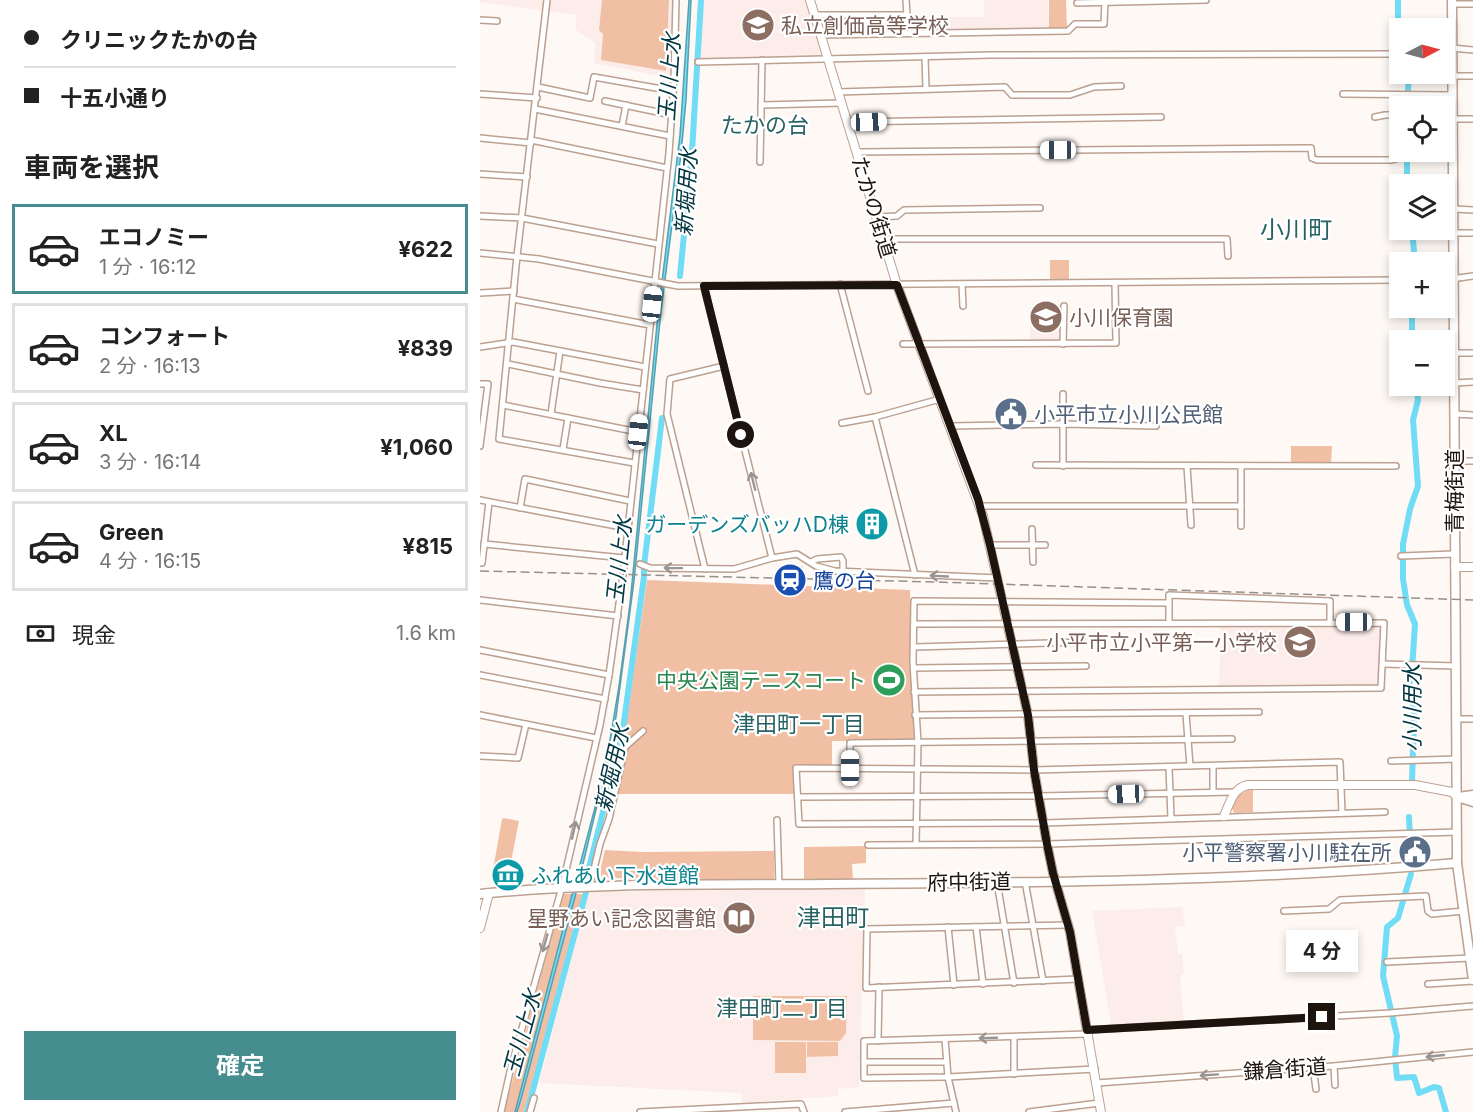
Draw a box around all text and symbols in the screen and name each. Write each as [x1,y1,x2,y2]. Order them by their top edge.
school or university icon: 私立創価高等学校 [740,7,776,43]
place label: 私立創価高等学校 [781,13,949,38]
north arrow [1389,18,1455,84]
map controls [1389,18,1455,396]
text: クリニックたかの台 [60,27,258,53]
water label: 玉川上水 [653,30,685,122]
text: 十五小通り [60,85,170,111]
button: locate [1389,96,1455,162]
district label: たかの台 [721,112,809,138]
car [851,112,887,132]
car [1040,141,1076,159]
water label: 新堀用水 [670,145,702,237]
text: 車両を選択 [24,151,159,184]
street label: たかの街道 [847,153,901,261]
button: layers [1389,174,1455,240]
district label: 小川町 [1260,215,1332,244]
icon: car [27,222,81,276]
text: エコノミー [99,224,209,250]
text: ¥622 [398,236,453,262]
button: + [1389,252,1455,318]
text: 1 分 · 16:12 [99,255,196,279]
car [641,285,663,323]
school or university icon: 小川保育園 [1028,299,1064,335]
place label: 小川保育園 [1069,305,1174,330]
icon: car [27,321,81,375]
text: コンフォート [99,323,230,349]
button: − [1389,330,1455,396]
text: ¥839 [398,335,453,361]
text: 2 分 · 16:13 [99,354,201,378]
public building icon: 小平市立小川公民館 [993,396,1029,432]
place label: 小平市立小川公民館 [1034,402,1223,427]
car [627,413,649,451]
icon: car [27,420,81,474]
text: XL [99,420,128,446]
route start [727,421,754,448]
text: ¥1,060 [380,434,453,460]
street label: 青梅街道 [1442,449,1467,533]
text: 3 分 · 16:14 [99,450,201,474]
one-way arrow [746,472,758,491]
building icon: ガーデンズバッハD棟 [854,506,890,542]
place label: ガーデンズバッハD棟 [645,512,849,537]
water label: 玉川上水 [601,513,637,605]
icon: car [27,519,81,573]
text: Green [99,519,164,545]
text: ¥815 [403,533,453,559]
text: 4 分 · 16:15 [99,549,201,573]
one-way arrow [664,562,684,574]
station icon: 鷹の台 [772,562,808,598]
place label: 鷹の台 [813,568,876,593]
one-way arrow [930,570,950,581]
car [1336,613,1372,631]
icon: cash [24,617,57,650]
text: 1.6 km [396,621,456,645]
text: 現金 [72,622,116,648]
school or university icon: 小平市立小平第一小学校 [1282,624,1318,660]
place label: 小平市立小平第一小学校 [1046,630,1277,655]
sports icon: 中央公園テニスコート [871,662,907,698]
water label: 小川用水 [1399,662,1425,752]
place label: 中央公園テニスコート [656,668,866,693]
district label: 津田町一丁目 [733,711,865,737]
water label: 新堀用水 [589,720,635,814]
car [841,750,859,786]
car [1108,784,1144,804]
one-way arrow [569,820,580,840]
public building icon: 小平警察署小川駐在所 [1397,834,1433,870]
place label: 小平警察署小川駐在所 [1182,840,1392,865]
museum icon: ふれあい下水道館 [490,857,526,893]
place label: ふれあい下水道館 [531,863,699,888]
street label: 府中街道 [927,869,1011,895]
library icon: 星野あい記念図書館 [721,900,757,936]
district label: 津田町 [797,903,869,932]
place label: 星野あい記念図書館 [527,906,716,931]
callout: 4 分 [1286,930,1358,972]
one-way arrow [539,933,550,952]
text: 4 分 [1303,939,1341,963]
water label: 玉川上水 [498,985,546,1079]
district label: 津田町二丁目 [716,995,848,1021]
route end [1308,1003,1335,1030]
button: 確定 [24,1031,456,1100]
one-way arrow [978,1032,998,1043]
one-way arrow [1426,1051,1446,1062]
street label: 鎌倉街道 [1242,1054,1328,1084]
one-way arrow [1199,1069,1219,1080]

